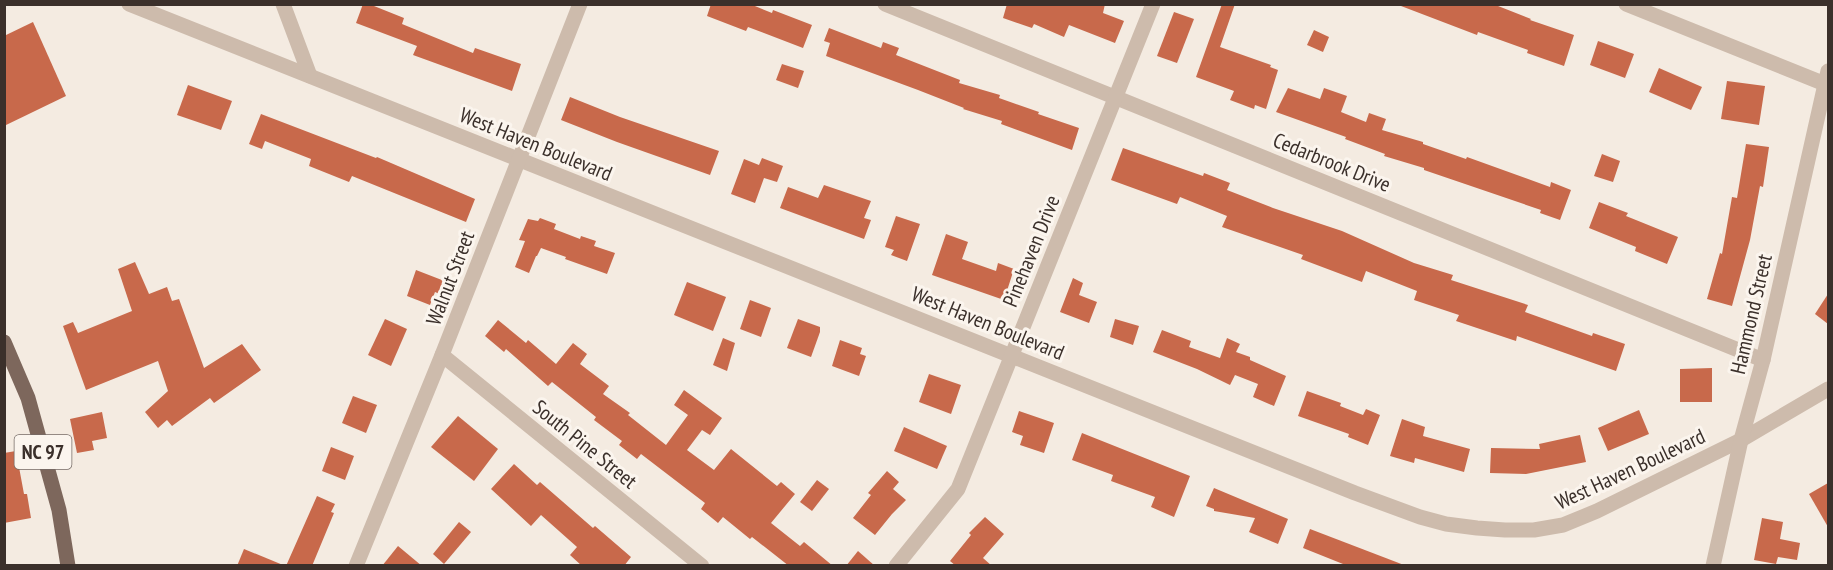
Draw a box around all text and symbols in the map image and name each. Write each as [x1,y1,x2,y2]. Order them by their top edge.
street label: West Haven Boulevard [456,101,616,187]
street label: Cedarbrook Drive [1269,126,1395,198]
street label: Pinehaven Drive [996,191,1066,311]
street label: Walnut Street [420,227,480,329]
street label: Hammond Street [1724,251,1778,377]
street label: West Haven Boulevard [908,280,1068,366]
street label: South Pine Street [527,394,643,494]
street label: West Haven Boulevard [1551,422,1709,516]
road number: NC 97 [15,435,72,469]

